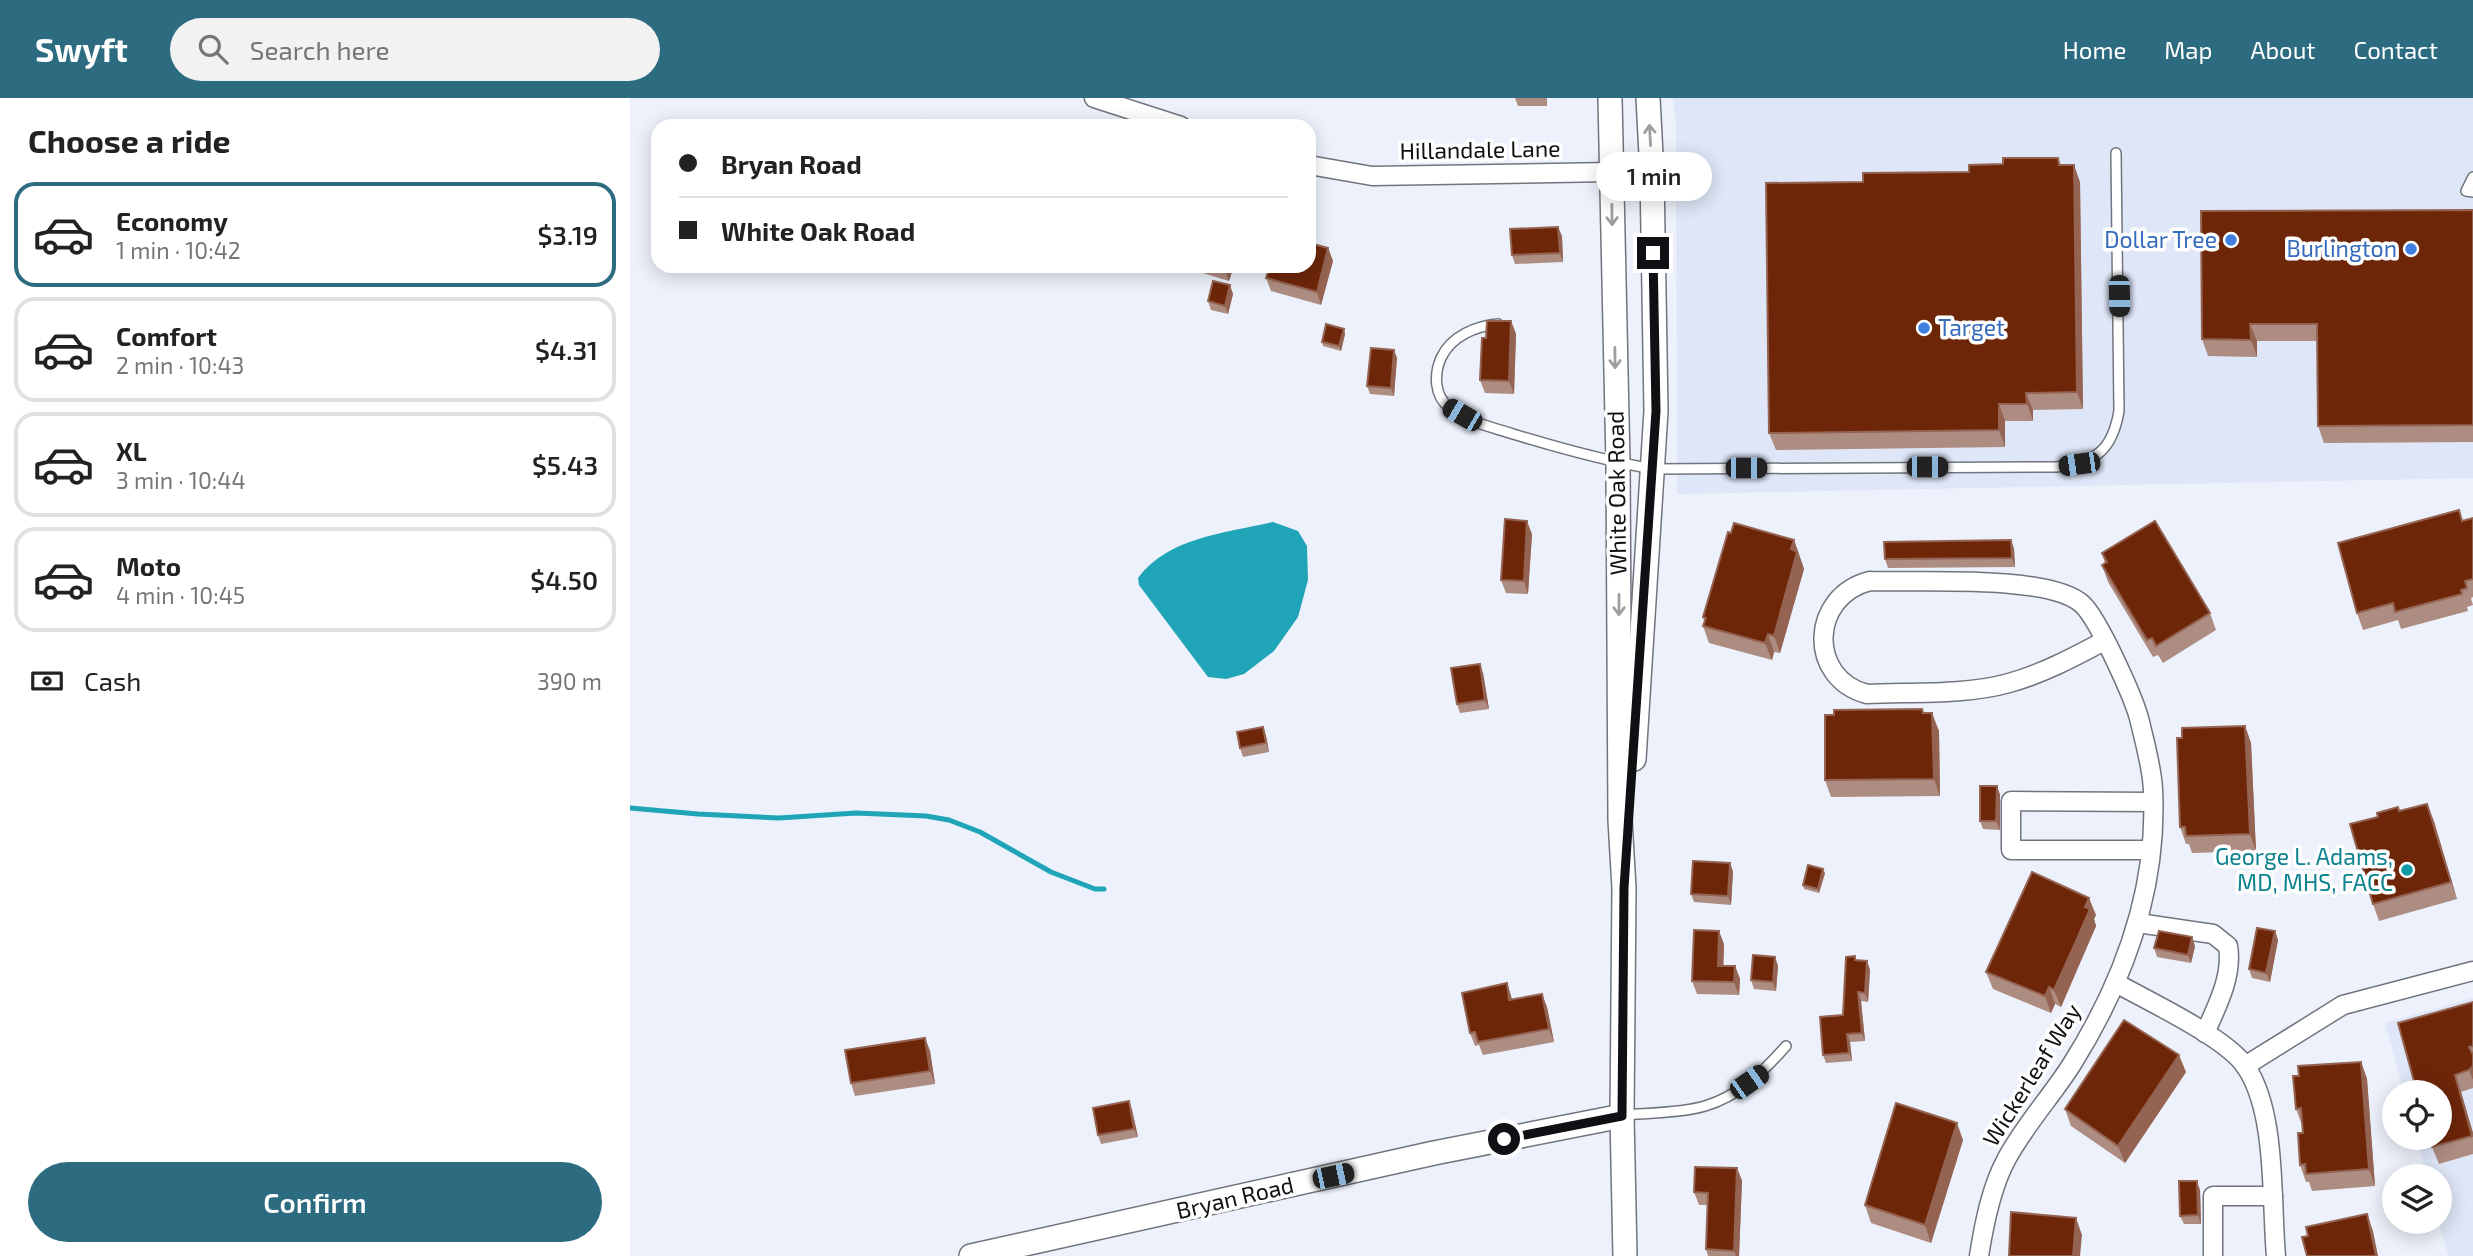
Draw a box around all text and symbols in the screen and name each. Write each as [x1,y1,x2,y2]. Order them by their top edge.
search box [170,18,660,81]
text: Swyft [35,29,128,69]
icon: search [194,30,232,68]
text: Search here [250,34,390,65]
text: Home [2063,35,2126,64]
text: Map [2164,35,2212,64]
text: About [2250,35,2316,64]
text: Contact [2354,35,2438,64]
text: Choose a ride [28,121,231,159]
one-way arrow [1643,124,1656,147]
street label: Hillandale Lane [1399,134,1561,164]
text: Bryan Road [721,148,862,179]
callout: 1 min [1595,152,1711,200]
text: 1 min [1627,162,1681,190]
icon: car [32,203,95,266]
one-way arrow [1605,203,1619,226]
text: Economy [116,205,228,236]
text: White Oak Road [721,215,915,246]
text: $3.19 [537,219,598,250]
place label: Dollar Tree [2104,225,2217,253]
marker: Dollar Tree [2223,232,2239,248]
place label: Burlington [2286,234,2397,262]
text: 1 min · 10:42 [116,236,241,264]
route end [1637,237,1669,269]
marker: Burlington [2403,241,2419,257]
car [2109,275,2130,317]
place label: Target [1938,313,2005,341]
icon: car [32,318,95,381]
text: Comfort [116,320,217,351]
marker: Target [1916,320,1932,336]
text: $4.31 [535,334,598,365]
one-way arrow [1609,346,1622,369]
text: 2 min · 10:43 [116,351,244,379]
car [1439,395,1486,435]
street label: White Oak Road [1601,410,1631,576]
icon: car [32,433,95,496]
text: XL [116,435,147,466]
text: $5.43 [532,449,598,480]
car [2057,451,2102,477]
car [1907,457,1949,478]
car [1726,458,1768,479]
text: 3 min · 10:44 [116,466,246,494]
icon: car [32,548,95,611]
text: Moto [116,550,181,581]
text: $4.50 [530,564,598,595]
text: 4 min · 10:45 [116,581,245,609]
one-way arrow [1612,593,1626,616]
icon: cash [28,662,66,700]
text: Cash [84,665,141,696]
text: 390 m [537,667,602,695]
place label: George L. Adams, MD, MHS, FACC [2215,842,2393,896]
marker: George L. Adams, MD, MHS, FACC [2399,862,2415,878]
street label: Wickerleaf Way [1976,998,2086,1151]
car [1726,1061,1773,1103]
map controls [2382,1080,2452,1234]
button: locate [2382,1080,2452,1150]
route start [1488,1123,1520,1155]
car [1311,1161,1356,1191]
button: Confirm [28,1162,602,1242]
button: layers [2382,1164,2452,1234]
street label: Bryan Road [1173,1170,1296,1224]

